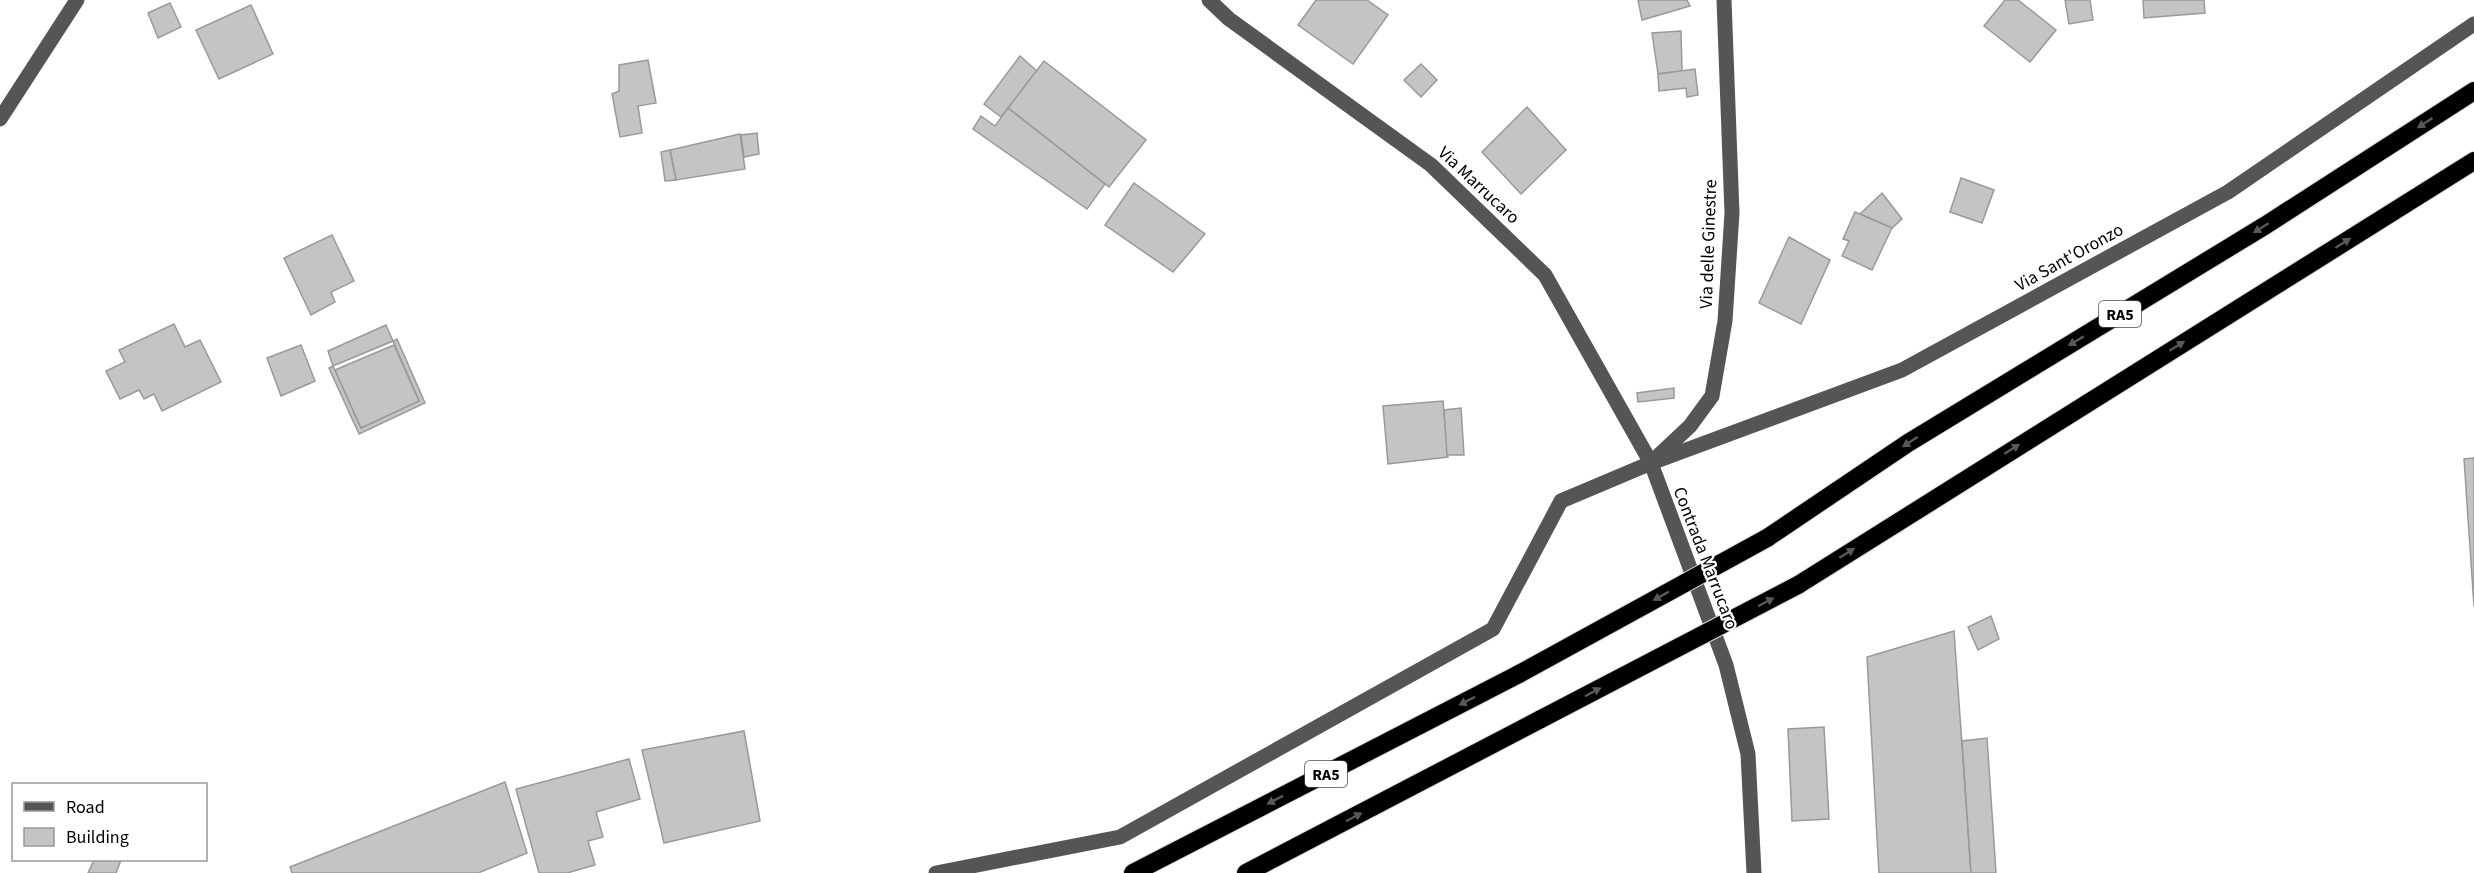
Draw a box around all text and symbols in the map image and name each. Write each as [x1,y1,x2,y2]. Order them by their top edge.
one-way arrow [2417,117,2433,128]
street label: Via Marrucaro [1432,141,1525,230]
street label: Via delle Ginestre [1694,179,1723,309]
street label: Via Sant'Oronzo [2011,217,2128,298]
one-way arrow [2253,223,2269,234]
one-way arrow [2334,237,2351,248]
road number: RA5 [2099,301,2141,327]
one-way arrow [2068,335,2084,346]
one-way arrow [2169,341,2185,352]
one-way arrow [1902,437,1918,448]
one-way arrow [2004,444,2020,455]
street label: Contrada Marrucaro [1667,483,1744,633]
one-way arrow [1839,548,1855,559]
one-way arrow [1652,591,1669,601]
one-way arrow [1757,597,1774,606]
one-way arrow [1585,687,1602,697]
one-way arrow [1459,696,1476,706]
road number: RA5 [1305,761,1347,787]
legend [12,783,207,861]
text: Road [66,795,105,820]
one-way arrow [1267,795,1284,805]
one-way arrow [1345,812,1362,822]
text: Building [66,825,129,850]

